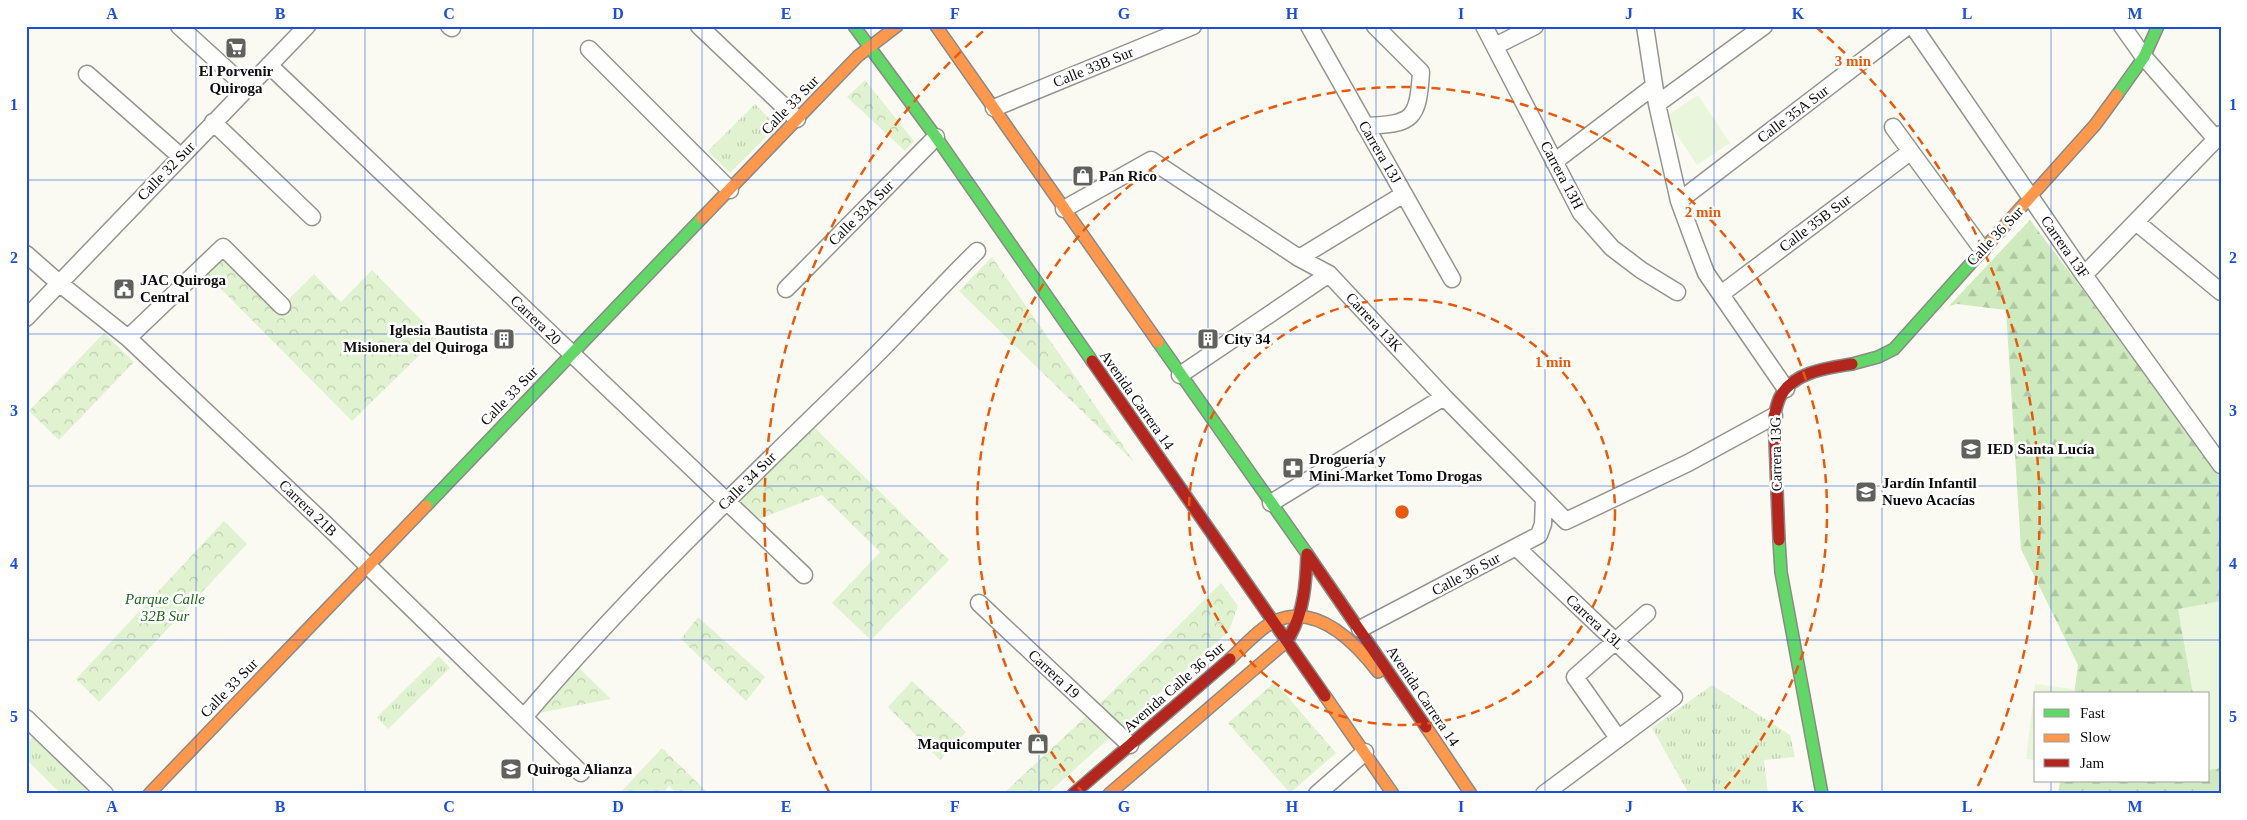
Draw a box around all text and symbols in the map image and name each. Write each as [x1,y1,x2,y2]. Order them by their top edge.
text: A [106,5,118,22]
text: B [275,5,286,22]
text: C [443,5,455,22]
text: D [612,5,624,22]
text: E [781,5,791,22]
text: F [950,5,960,22]
text: G [1118,5,1131,22]
text: H [1286,5,1299,22]
text: I [1458,5,1464,22]
text: J [1625,5,1633,22]
text: K [1792,5,1805,22]
text: L [1962,5,1972,22]
text: M [2127,5,2143,22]
supermarket icon: El Porvenir Quiroga [224,36,248,60]
street label: Calle 33B Sur [1051,44,1135,90]
text: 3 min [1835,53,1872,69]
place label: El Porvenir Quiroga [199,63,274,96]
street label: Calle 33 Sur [758,72,822,138]
street label: Calle 35A Sur [1754,82,1832,146]
text: 1 [10,96,18,113]
text: 1 [2229,96,2237,113]
street label: Carrera 13J [1356,118,1404,186]
street label: Calle 32 Sur [134,138,198,204]
street label: Carrera 13H [1537,138,1587,212]
shop icon: Pan Rico [1071,164,1095,188]
place label: Pan Rico [1099,168,1157,184]
street label: Calle 33A Sur [825,177,897,249]
street label: Calle 35B Sur [1776,191,1854,255]
street label: Calle 36 Sur [1964,203,2026,269]
text: 2 min [1685,204,1722,220]
street label: Carrera 13F [2038,213,2092,281]
text: 2 [10,249,18,266]
text: 2 [2229,249,2237,266]
place label: JAC Quiroga Central [140,272,226,305]
public building icon: JAC Quiroga Central [112,277,136,301]
street label: Carrera 13K [1343,289,1405,355]
street label: Carrera 20 [508,292,564,348]
place label: Iglesia Bautista Misionera del Quiroga [343,322,488,355]
building icon: Iglesia Bautista Misionera del Quiroga [492,327,516,351]
building icon: City 34 [1196,327,1220,351]
place label: City 34 [1224,331,1271,347]
street label: Avenida Carrera 14 [1097,347,1177,453]
text: 1 min [1535,354,1572,370]
street label: Calle 33 Sur [477,363,541,429]
text: 3 [10,402,18,419]
text: 3 [2229,402,2237,419]
street label: Carrera 13G [1767,416,1785,491]
school or university icon: IED Santa Lucía [1959,437,1983,461]
place label: IED Santa Lucía [1987,441,2095,457]
street label: Calle 34 Sur [715,449,779,513]
place label: Droguería y Mini-Market Tomo Drogas [1309,451,1482,484]
pharmacy icon: Droguería y Mini-Market Tomo Drogas [1281,456,1305,480]
place label: Jardín Infantil Nuevo Acacías [1882,475,1977,508]
street label: Carrera 21B [276,477,340,539]
school or university icon: Jardín Infantil Nuevo Acacías [1854,480,1878,504]
centre of rings [1393,503,1411,521]
street label: Calle 36 Sur [1429,549,1503,599]
text: 4 [10,555,18,572]
text: 4 [2229,555,2237,572]
park label: Parque Calle 32B Sur [124,591,205,624]
street label: Carrera 13L [1563,591,1627,653]
street label: Avenida Calle 36 Sur [1120,639,1228,735]
street label: Avenida Carrera 14 [1384,643,1463,749]
street label: Carrera 19 [1025,646,1083,702]
street label: Calle 33 Sur [197,655,261,721]
legend [2034,692,2210,782]
text: Fast [2080,705,2106,721]
text: 5 [10,708,18,725]
text: 5 [2229,708,2237,725]
text: Slow [2080,729,2111,745]
shop icon: Maquicomputer [1026,732,1050,756]
place label: Maquicomputer [918,736,1022,752]
text: Jam [2080,755,2104,771]
school or university icon: Quiroga Alianza [499,757,523,781]
place label: Quiroga Alianza [527,761,633,777]
text: A [106,798,118,815]
text: B [275,798,286,815]
text: C [443,798,455,815]
text: D [612,798,624,815]
text: E [781,798,791,815]
text: F [950,798,960,815]
text: G [1118,798,1131,815]
text: H [1286,798,1299,815]
text: I [1458,798,1464,815]
text: J [1625,798,1633,815]
text: K [1792,798,1805,815]
text: L [1962,798,1972,815]
text: M [2127,798,2143,815]

